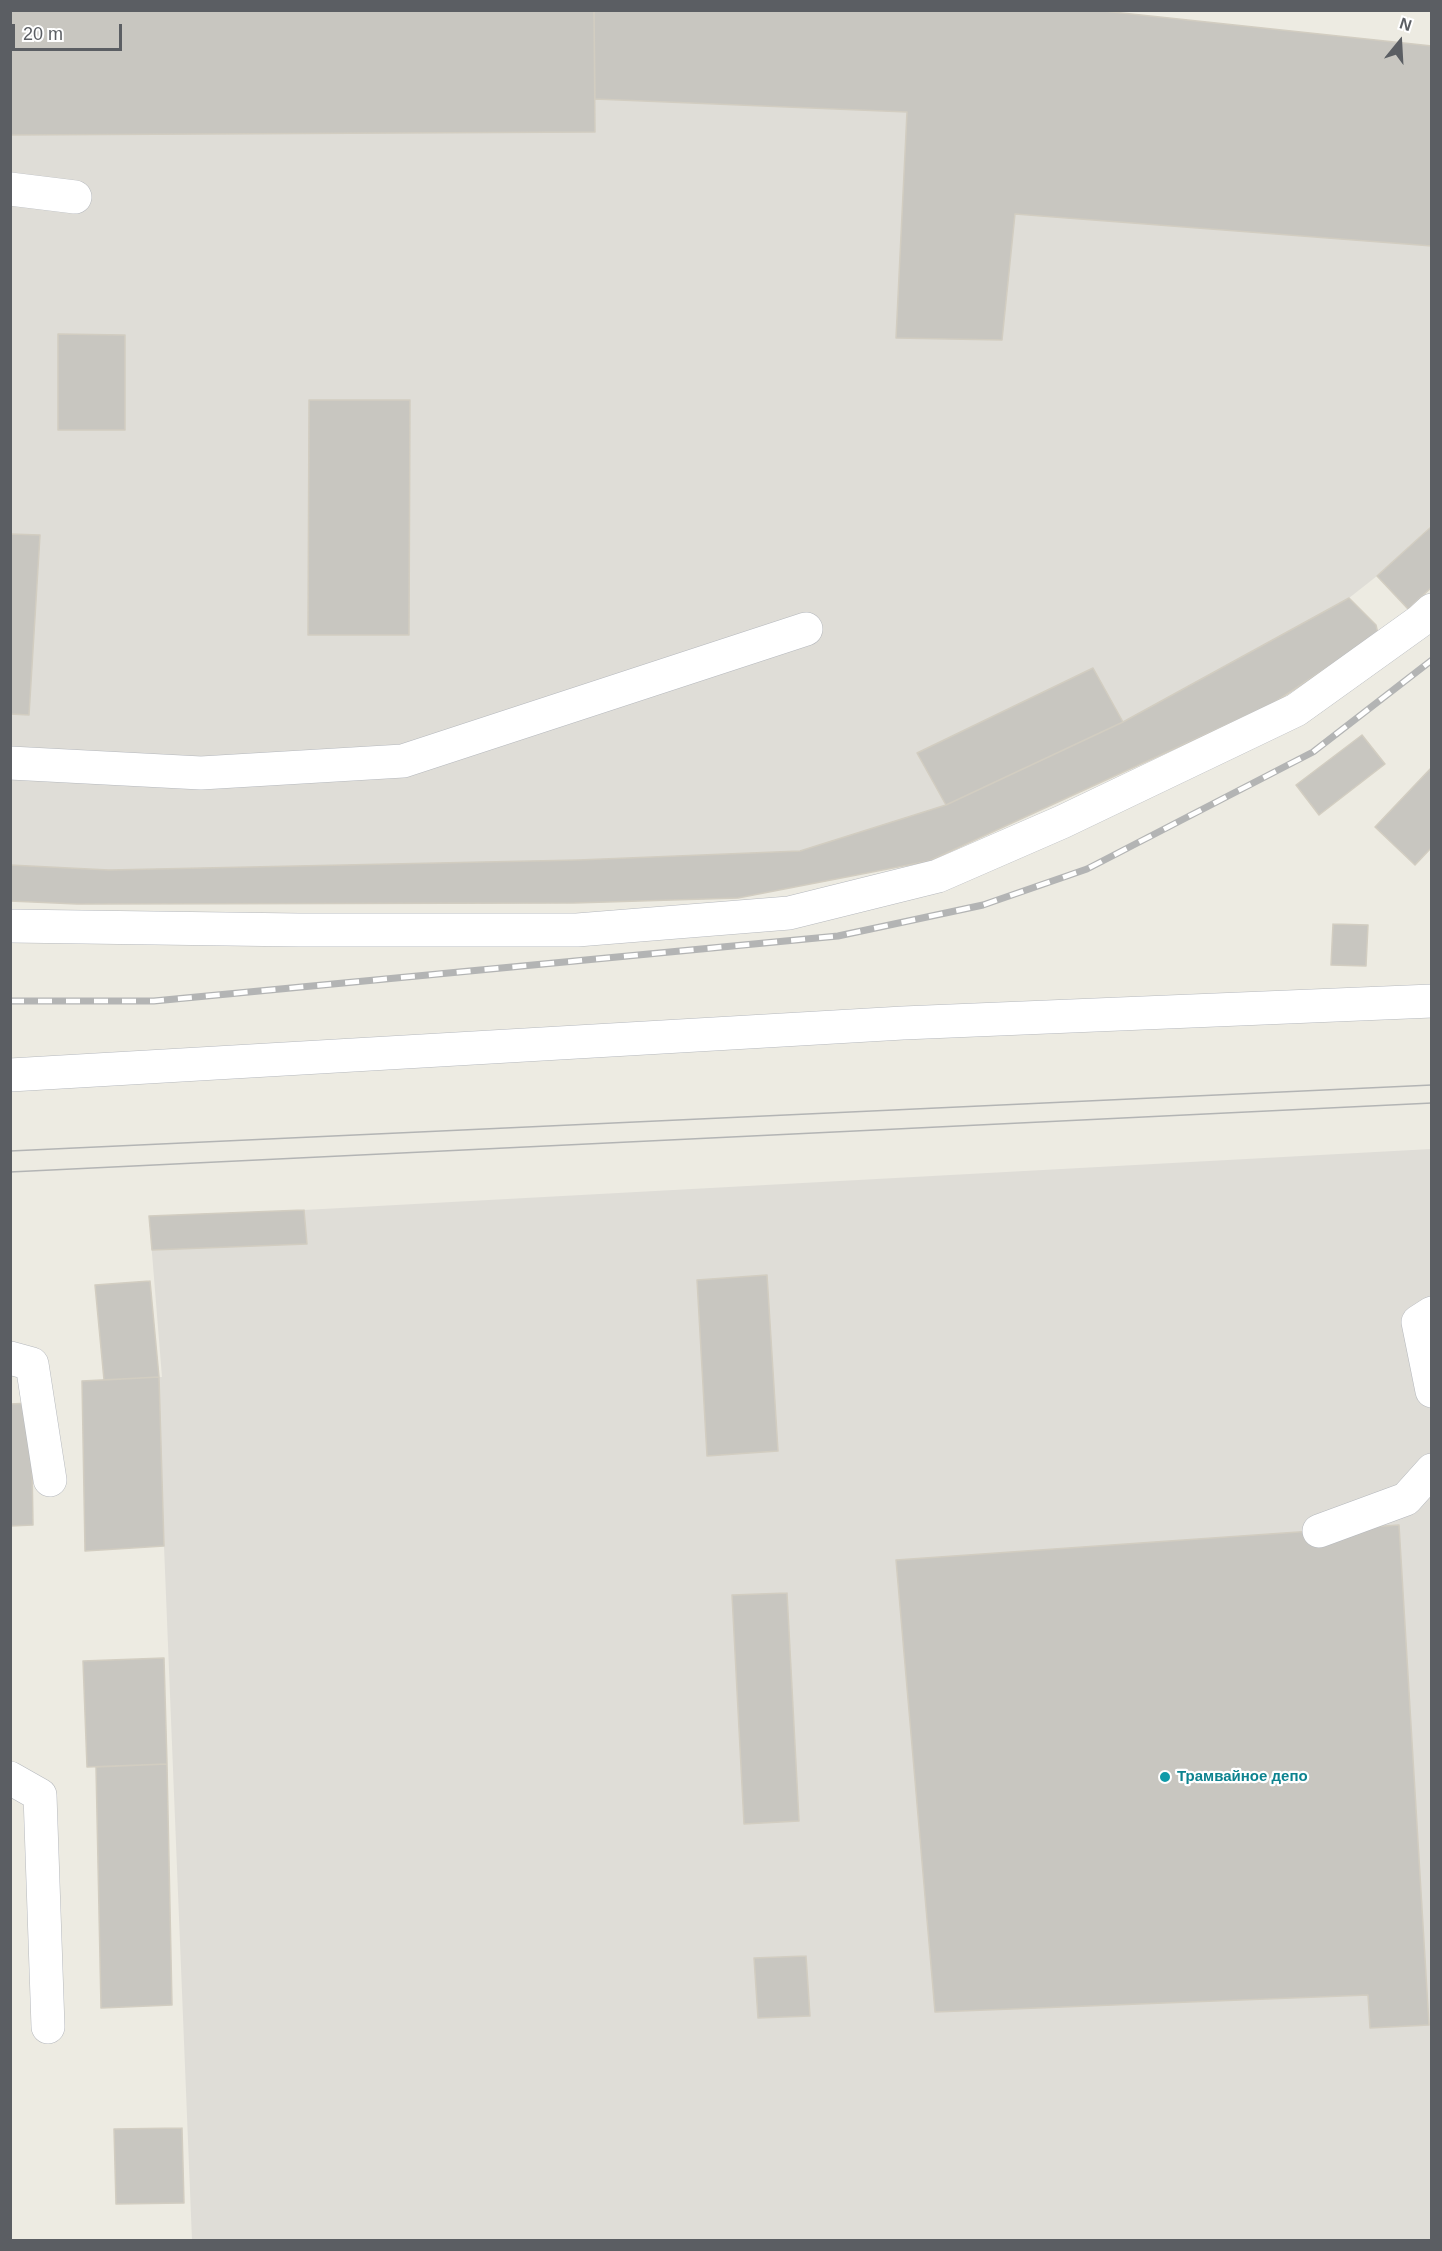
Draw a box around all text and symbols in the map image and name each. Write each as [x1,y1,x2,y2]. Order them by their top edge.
scale bar [15,12,124,50]
north arrow [1370,12,1430,72]
text: N [1398,15,1414,34]
text: 20 m [23,24,63,44]
place label: Трамвайное депо [1177,1768,1308,1786]
marker: Трамвайное депо [1158,1770,1172,1784]

